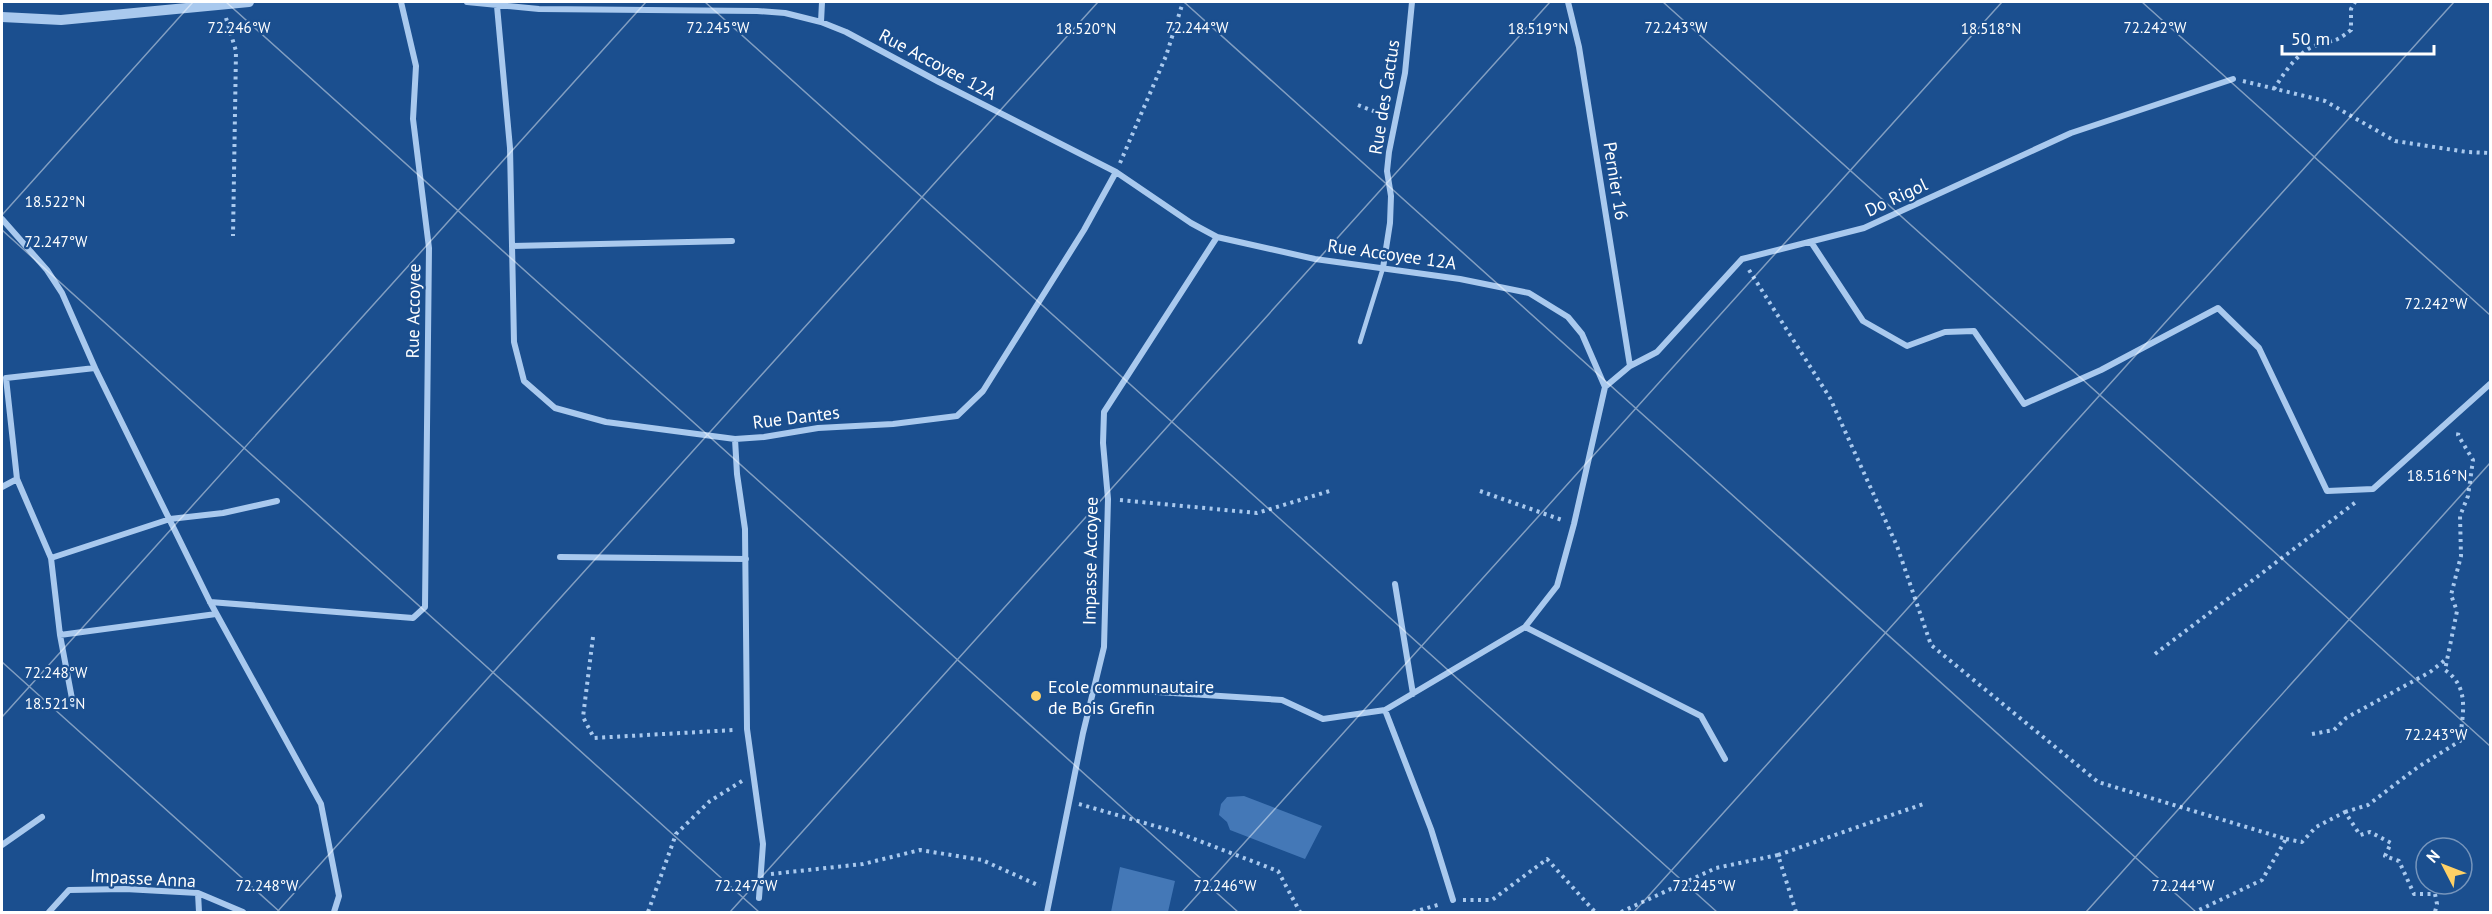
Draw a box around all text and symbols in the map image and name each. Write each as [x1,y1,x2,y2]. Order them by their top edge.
text: 72.246°W [208,18,271,37]
text: 72.245°W [687,18,750,37]
text: 72.244°W [1166,18,1229,37]
text: 72.243°W [1645,18,1708,37]
text: 72.242°W [2124,18,2187,37]
scale bar [2282,18,2434,56]
text: 18.520°N [1056,19,1116,38]
text: 18.519°N [1508,19,1568,38]
text: 18.518°N [1961,19,2021,38]
street label: Rue Accoyee 12A [875,23,1001,105]
text: 50 m [2291,27,2330,50]
street label: Rue des Cactus [1364,38,1404,156]
street label: Pernier 16 [1598,140,1634,222]
street label: Do Rigol [1861,172,1932,221]
text: 18.522°N [25,192,85,211]
text: 72.247°W [25,232,88,251]
street label: Rue Accoyee 12A [1326,234,1458,274]
street label: Rue Accoyee [401,263,425,359]
text: 72.242°W [2405,294,2468,313]
street label: Rue Dantes [751,400,841,434]
text: 18.516°N [2407,466,2467,485]
street label: Impasse Accoyee [1077,497,1103,625]
text: 72.248°W [25,663,88,682]
place label: Ecole communautaire de Bois Grefin [1048,675,1214,719]
marker: Ecole communautaire de Bois Grefin [1029,689,1043,703]
text: 18.521°N [25,694,85,713]
text: 72.243°W [2405,725,2468,744]
north arrow [2414,836,2474,896]
text: N [2422,845,2444,867]
street label: Impasse Anna [89,864,197,892]
text: 72.248°W [236,876,299,895]
text: 72.247°W [715,876,778,895]
text: 72.246°W [1194,876,1257,895]
text: 72.245°W [1673,876,1736,895]
text: 72.244°W [2152,876,2215,895]

